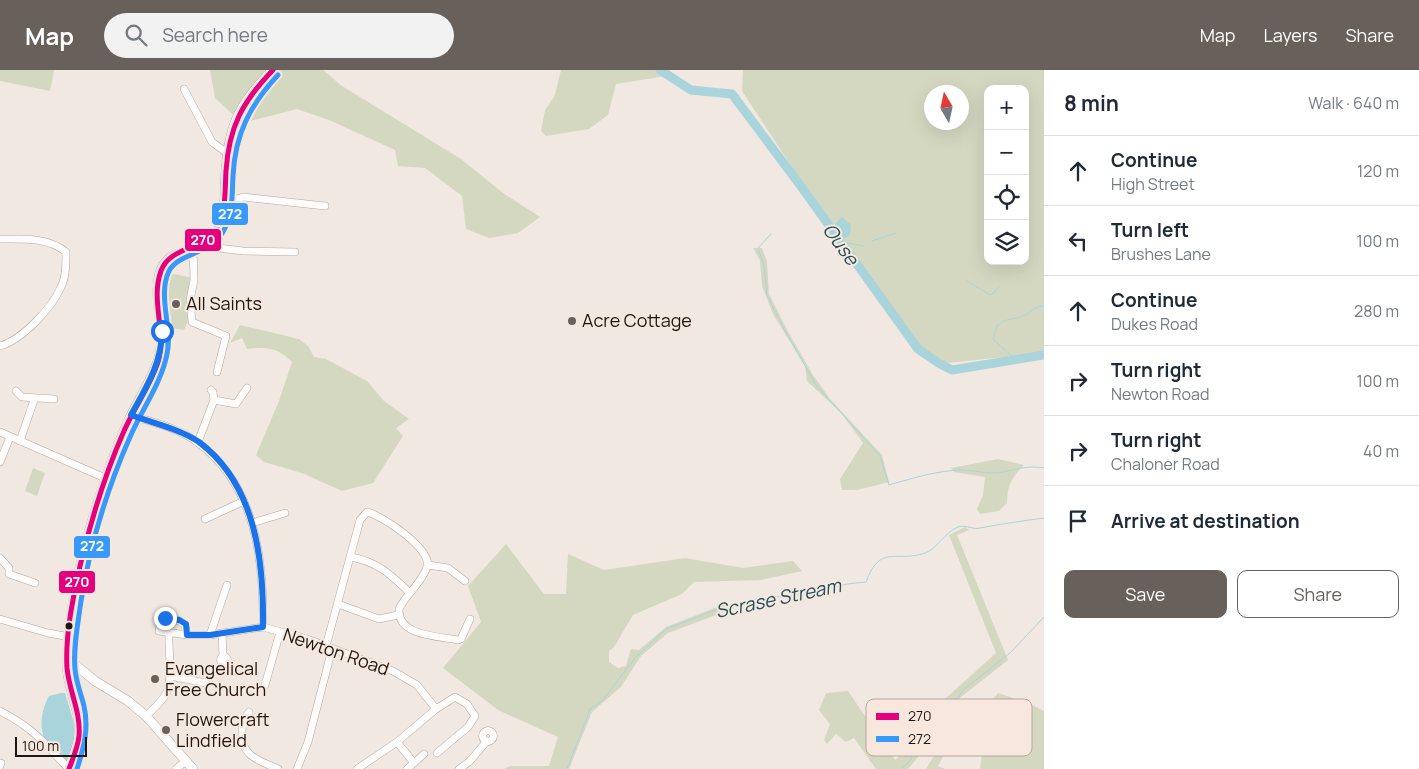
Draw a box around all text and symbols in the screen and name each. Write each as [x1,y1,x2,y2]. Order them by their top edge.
search box [104,13,454,58]
text: Map [25,19,74,52]
icon: search [122,21,150,49]
text: Search here [162,22,268,48]
text: Map [1200,23,1235,47]
text: Layers [1263,23,1317,47]
text: Share [1345,23,1394,47]
north arrow [924,85,969,130]
map controls [984,85,1029,265]
button: + [984,85,1029,130]
text: 8 min [1064,89,1119,117]
text: Walk · 640 m [1308,92,1399,114]
button: − [984,130,1029,175]
text: Continue [1111,147,1197,173]
icon: ahead [1064,157,1092,185]
text: 120 m [1357,160,1399,182]
text: High Street [1111,173,1195,195]
button: locate [984,175,1029,220]
line badge: 272 [211,202,249,226]
text: 272 [218,204,242,223]
text: Turn left [1111,217,1189,243]
water label: Ouse [817,218,866,272]
button: layers [984,220,1029,265]
icon: left [1064,227,1092,255]
line badge: 270 [184,228,222,252]
text: 270 [190,230,216,249]
text: 100 m [1356,230,1399,252]
text: Brushes Lane [1111,243,1211,265]
text: Continue [1111,287,1197,313]
place label: All Saints [186,291,262,315]
icon: ahead [1064,297,1092,325]
marker: All Saints [170,298,182,310]
text: 280 m [1354,300,1399,322]
place label: Acre Cottage [582,308,692,332]
text: Dukes Road [1111,313,1198,335]
marker: Acre Cottage [566,315,578,327]
route start [151,320,174,343]
text: Turn right [1111,357,1201,383]
icon: right [1064,367,1092,395]
text: 100 m [1356,370,1399,392]
text: Newton Road [1111,383,1209,405]
text: Turn right [1111,427,1201,453]
icon: right [1064,437,1092,465]
text: 40 m [1363,440,1399,462]
text: Chaloner Road [1111,453,1220,475]
icon: arrive [1064,507,1092,535]
text: Arrive at destination [1111,508,1300,534]
line badge: 272 [73,535,111,559]
text: 272 [80,536,104,555]
line badge: 270 [58,570,96,594]
button: Save [1064,570,1227,618]
button: Share [1237,570,1399,618]
text: 270 [64,572,90,591]
water label: Scrase Stream [713,572,845,624]
route end [154,607,177,630]
unlabelled marker [64,621,74,631]
street label: Newton Road [280,622,393,680]
place label: Evangelical Free Church [165,656,266,701]
marker: Evangelical Free Church [149,673,161,685]
legend [866,699,1032,756]
text: 270 [908,706,932,725]
place label: Flowercraft Lindfield [176,707,270,752]
marker: Flowercraft Lindfield [160,724,172,736]
text: 272 [908,729,931,748]
scale bar [15,734,88,757]
text: 100 m [22,736,59,755]

